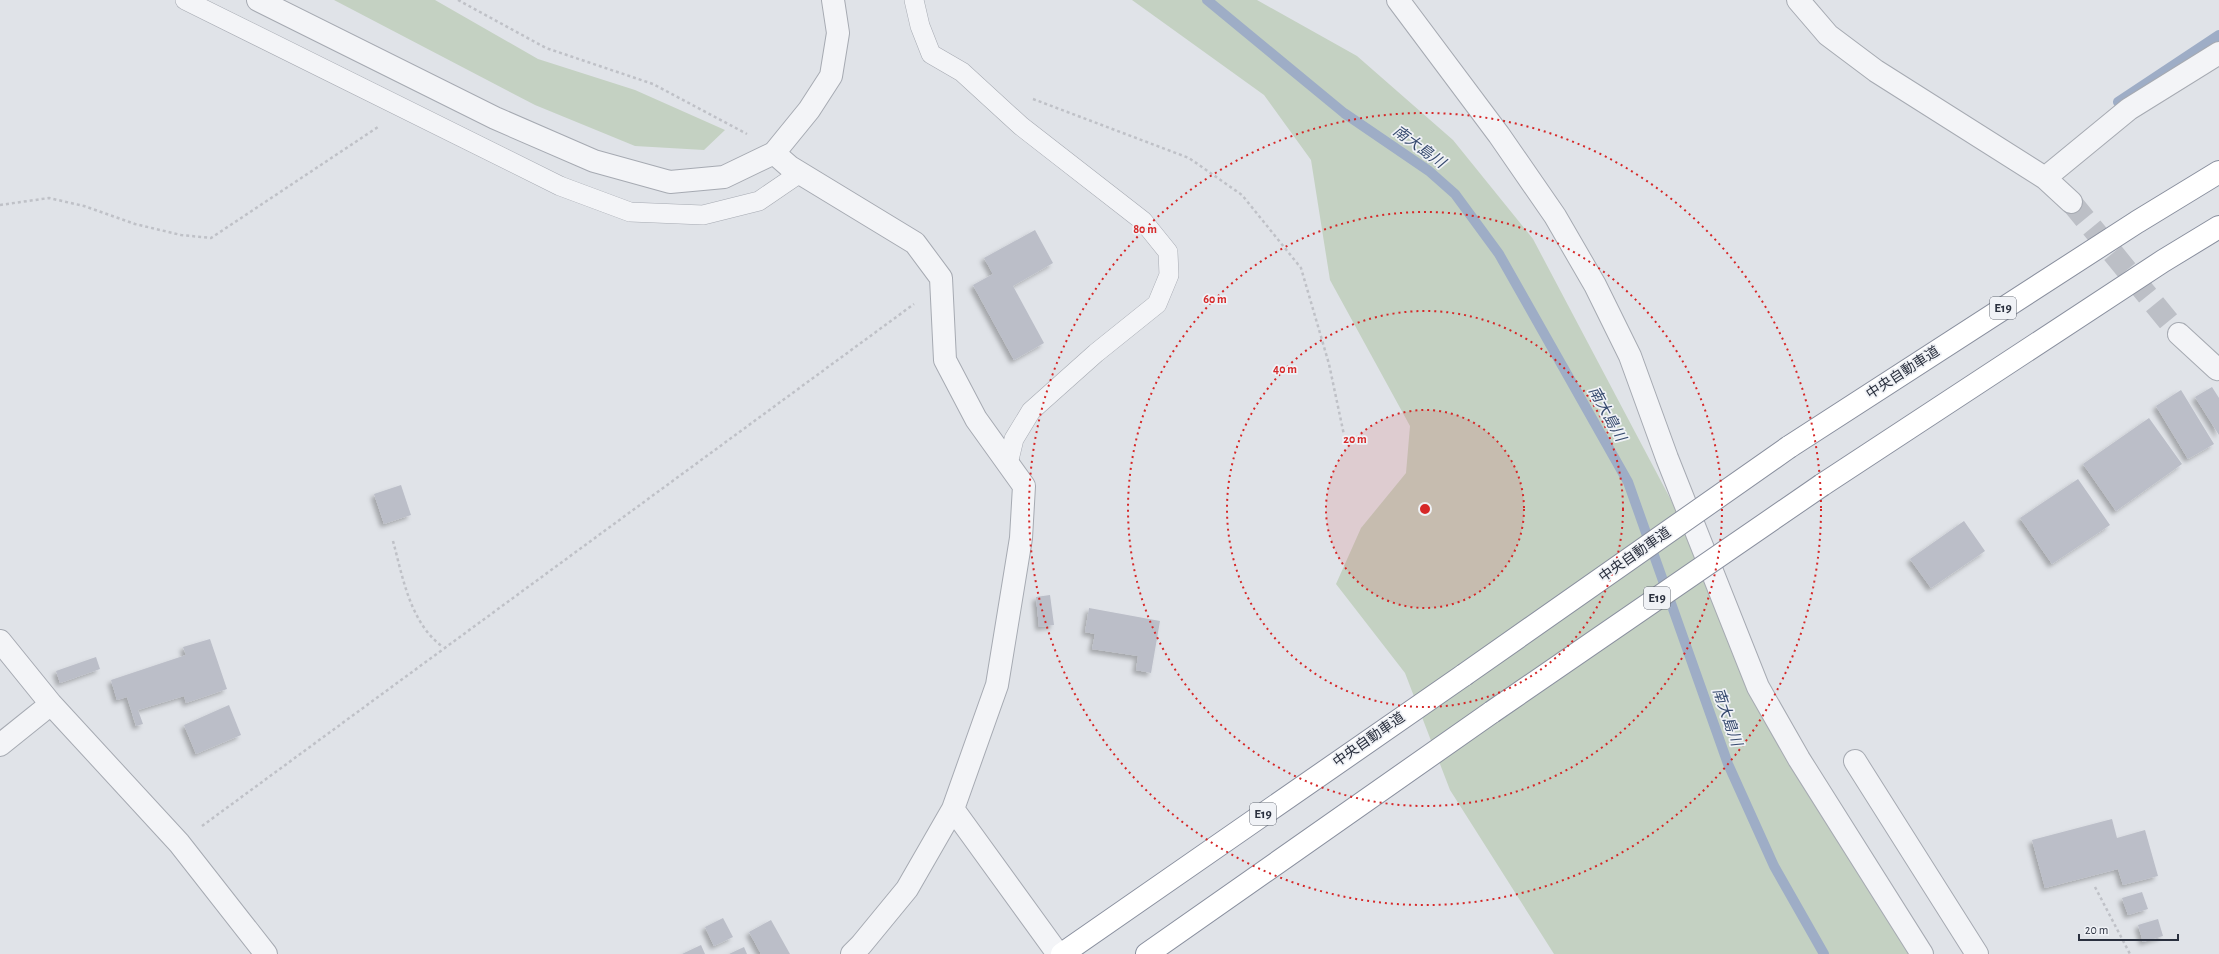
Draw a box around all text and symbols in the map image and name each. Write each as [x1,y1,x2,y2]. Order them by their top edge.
water label: 南大島川 [1390,122,1450,172]
text: 80 m [1133,223,1157,235]
text: 60 m [1203,293,1227,305]
road number: E19 [1990,297,2016,319]
street label: 中央自動車道 [1863,343,1942,402]
text: 40 m [1273,363,1297,375]
water label: 南大島川 [1586,384,1630,446]
text: 20 m [1343,433,1367,445]
centre of rings [1418,502,1432,516]
street label: 中央自動車道 [1596,524,1673,585]
road number: E19 [1644,587,1670,609]
water label: 南大島川 [1710,686,1745,750]
street label: 中央自動車道 [1330,709,1407,770]
road number: E19 [1250,803,1276,825]
scale bar [2079,916,2178,942]
text: 20 m [2085,924,2108,936]

